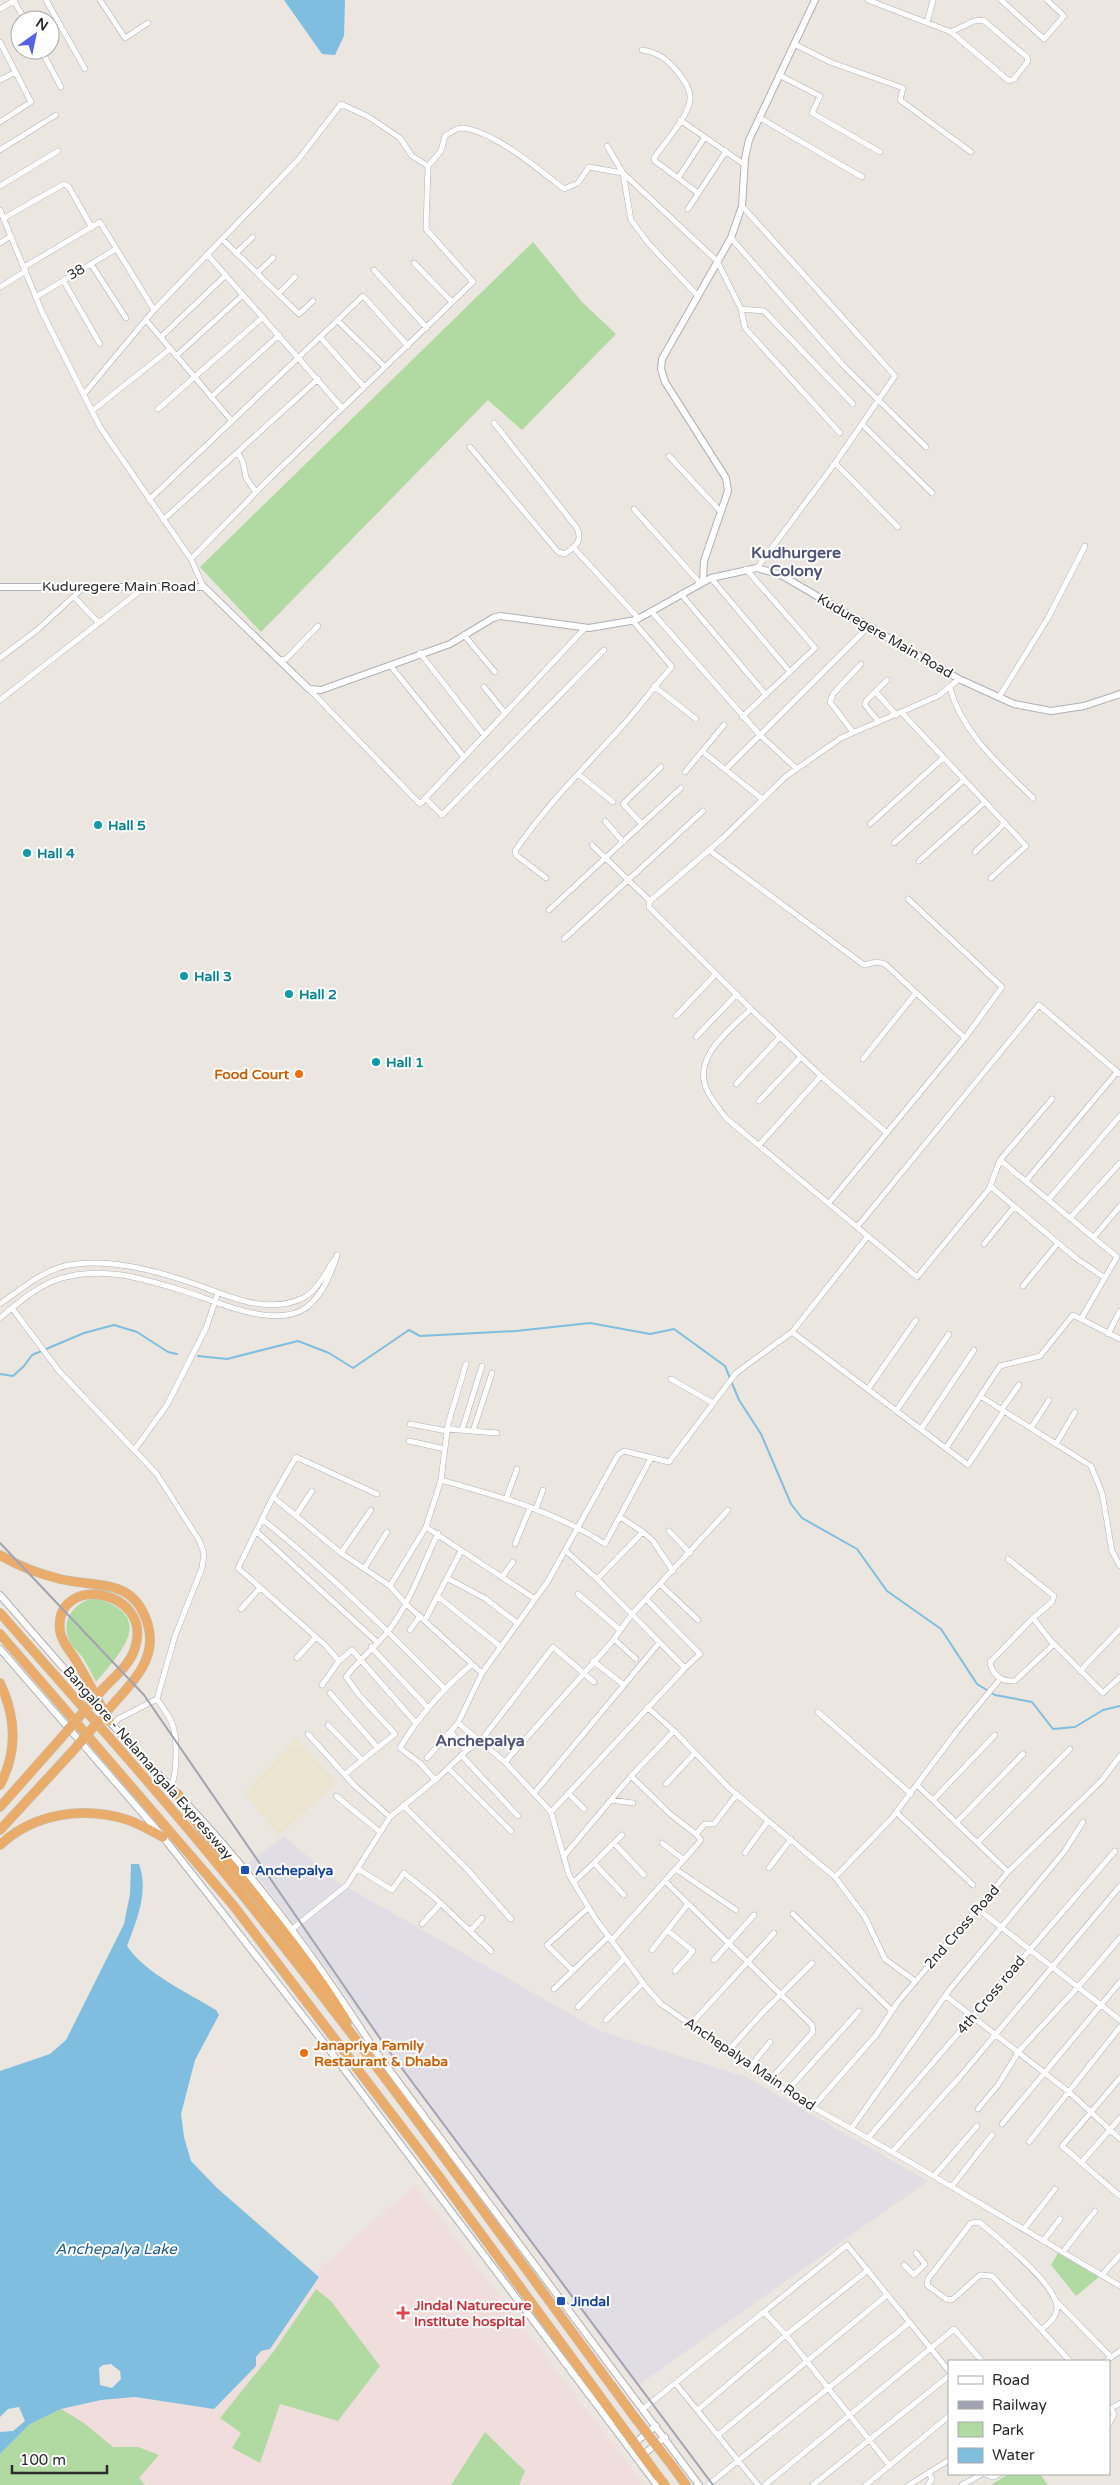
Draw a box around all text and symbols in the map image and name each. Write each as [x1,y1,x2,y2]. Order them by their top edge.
north arrow [10,10,60,60]
text: N [32,14,51,35]
street label: 38 [64,260,88,284]
district label: Kudhurgere Colony [751,543,841,581]
street label: Kuduregere Main Road [42,578,196,595]
street label: Kuduregere Main Road [814,590,956,682]
place label: Hall 5 [108,817,146,834]
marker: Hall 5 [92,819,104,831]
place label: Hall 4 [37,845,75,862]
marker: Hall 4 [21,847,33,859]
place label: Hall 3 [194,968,232,985]
marker: Hall 3 [178,970,190,982]
place label: Hall 2 [299,986,337,1003]
marker: Hall 2 [283,988,295,1000]
place label: Hall 1 [386,1054,424,1071]
marker: Hall 1 [370,1056,382,1068]
place label: Food Court [214,1066,290,1083]
marker: Food Court [293,1068,305,1080]
street label: Bangalore - Nelamangala Expressway [60,1663,237,1863]
district label: Anchepalya [435,1731,525,1751]
place label: Anchepalya [255,1862,333,1879]
marker: Anchepalya [239,1864,251,1876]
street label: 2nd Cross Road [921,1882,1003,1972]
street label: 4th Cross road [953,1952,1029,2038]
street label: Anchepalya Main Road [681,2014,819,2114]
place label: Janapriya Family Restaurant & Dhaba [313,2037,448,2070]
marker: Janapriya Family Restaurant & Dhaba [298,2047,310,2059]
water label: Anchepalya Lake [55,2240,178,2258]
place label: Jindal [570,2293,610,2310]
marker: Jindal [555,2295,567,2307]
place label: Jindal Naturecure Institute hospital [413,2297,531,2330]
marker: Jindal Naturecure Institute hospital [396,2306,410,2320]
legend [948,2360,1110,2475]
text: Road [992,2371,1030,2389]
text: Railway [992,2396,1047,2414]
text: Park [992,2421,1024,2439]
scale bar [12,2442,108,2474]
text: Water [992,2446,1035,2464]
text: 100 m [20,2451,66,2469]

